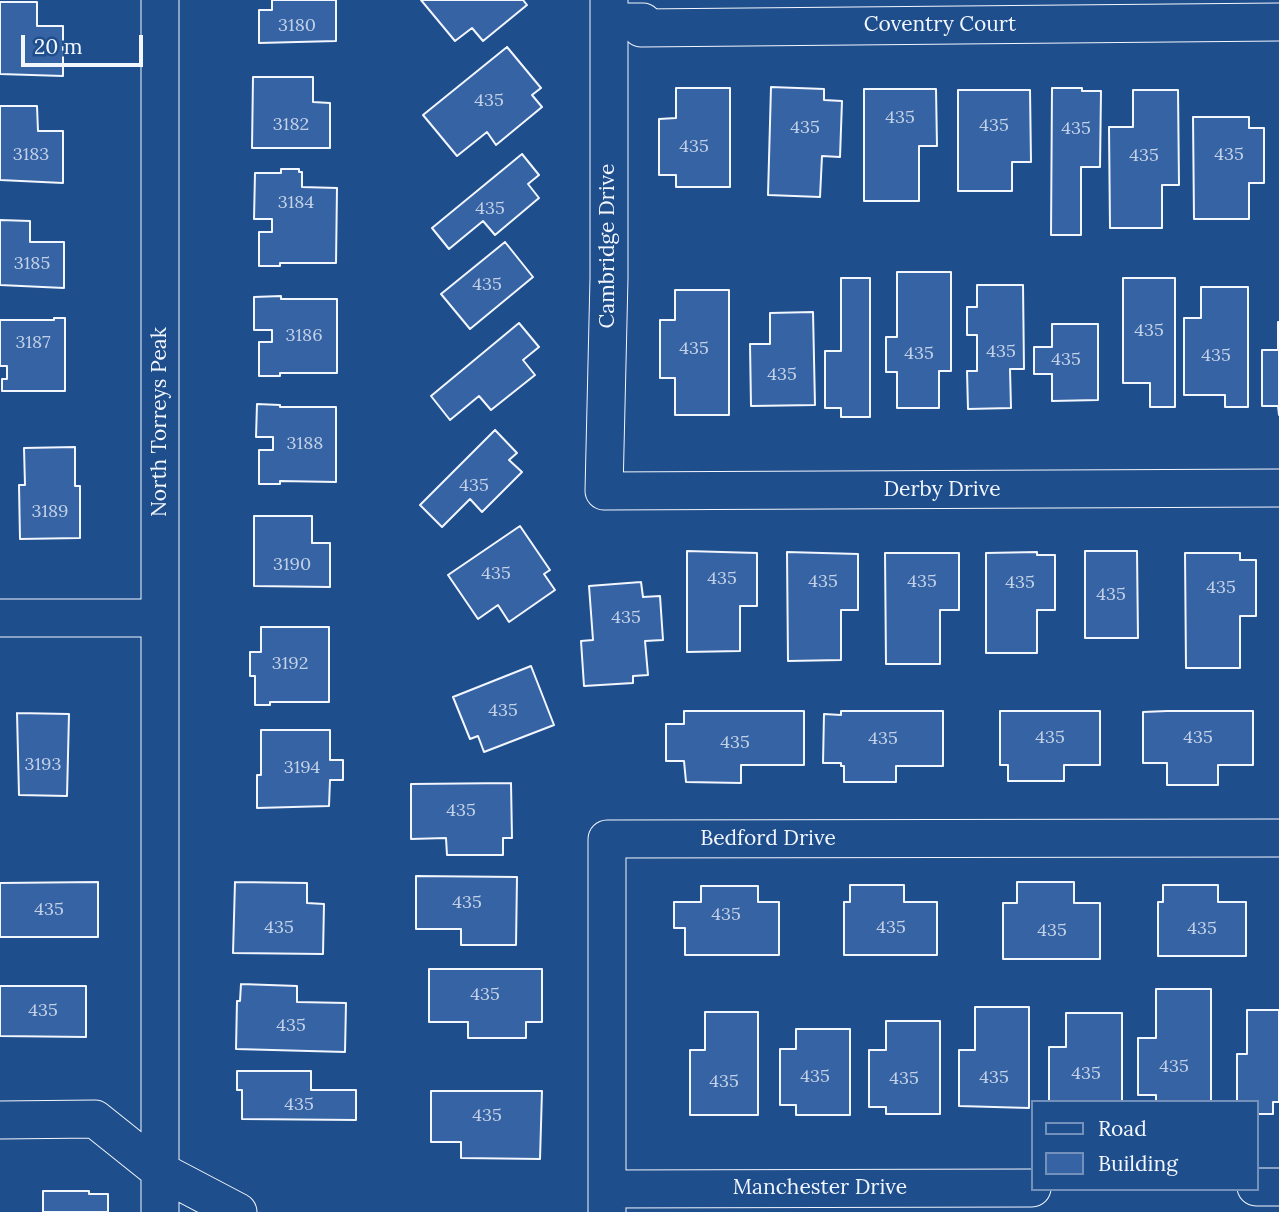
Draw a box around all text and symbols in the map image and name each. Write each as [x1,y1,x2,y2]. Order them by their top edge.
street label: Coventry Court [864,12,1016,38]
house number: 3180 [278,15,316,37]
scale bar [24,21,147,65]
text: 20 m [34,33,83,60]
house number: 435 [474,90,504,112]
house number: 435 [885,107,915,129]
house number: 3182 [273,114,309,136]
house number: 435 [979,115,1009,137]
house number: 435 [790,117,820,139]
house number: 435 [1061,118,1091,140]
house number: 435 [679,136,709,158]
house number: 3183 [13,144,49,166]
house number: 435 [1214,144,1244,166]
house number: 435 [1129,145,1159,167]
street label: Cambridge Drive [595,164,621,328]
house number: 3184 [278,192,314,214]
house number: 435 [475,198,505,220]
house number: 3185 [14,253,50,275]
house number: 435 [472,274,502,296]
house number: 435 [1134,320,1164,342]
house number: 3186 [285,325,323,347]
street label: North Torreys Peak [147,327,173,517]
house number: 3187 [16,332,50,354]
house number: 435 [679,338,709,360]
house number: 435 [986,341,1016,363]
house number: 435 [904,343,934,365]
house number: 435 [1201,345,1231,367]
house number: 435 [1051,349,1081,371]
house number: 435 [767,364,797,386]
house number: 3188 [287,433,323,455]
house number: 435 [459,475,489,497]
street label: Derby Drive [883,477,1001,503]
house number: 3189 [32,501,68,523]
house number: 3190 [273,554,311,576]
house number: 435 [481,563,511,585]
house number: 435 [707,568,737,590]
house number: 435 [808,571,838,593]
house number: 435 [907,571,937,593]
house number: 435 [1005,572,1035,594]
house number: 435 [1206,577,1236,599]
house number: 435 [1096,584,1126,606]
house number: 435 [611,607,641,629]
house number: 3192 [272,653,308,675]
house number: 435 [488,700,518,722]
house number: 435 [1035,727,1065,749]
house number: 435 [1183,727,1213,749]
house number: 435 [868,728,898,750]
house number: 435 [720,732,750,754]
house number: 3193 [24,754,62,776]
house number: 3194 [284,757,320,779]
house number: 435 [446,800,476,822]
street label: Bedford Drive [700,826,836,852]
house number: 435 [452,892,482,914]
house number: 435 [34,899,64,921]
house number: 435 [711,904,741,926]
house number: 435 [264,917,294,939]
house number: 435 [876,917,906,939]
house number: 435 [1187,918,1217,940]
house number: 435 [1037,920,1067,942]
house number: 435 [470,984,500,1006]
house number: 435 [28,1000,58,1022]
house number: 435 [276,1015,306,1037]
house number: 435 [1159,1056,1189,1078]
house number: 435 [1071,1063,1101,1085]
house number: 435 [800,1066,830,1088]
house number: 435 [979,1067,1009,1089]
house number: 435 [889,1068,919,1090]
house number: 435 [709,1071,739,1093]
house number: 435 [284,1094,314,1116]
legend [1030,1100,1258,1191]
house number: 435 [472,1105,502,1127]
text: Road [1098,1115,1147,1142]
text: Building [1098,1150,1178,1177]
street label: Manchester Drive [733,1175,907,1201]

